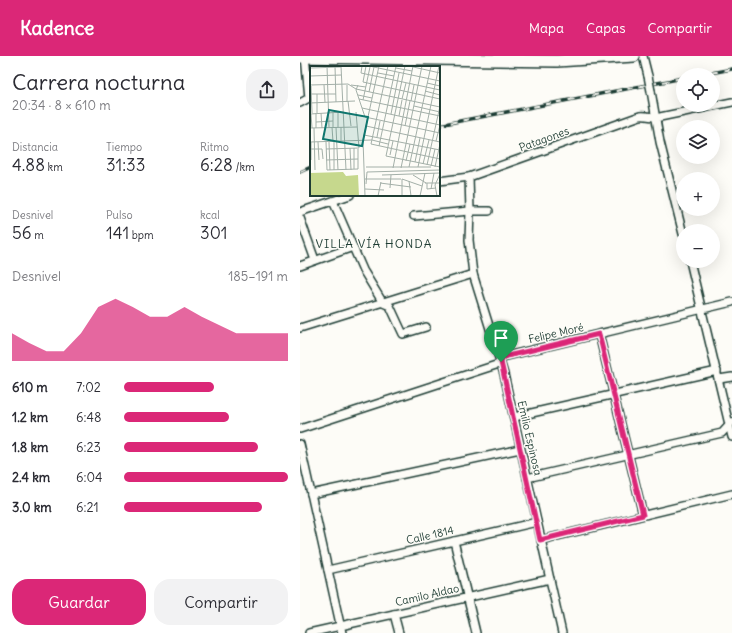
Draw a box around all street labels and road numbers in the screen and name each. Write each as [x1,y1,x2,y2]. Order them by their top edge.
street label: Patagones [517,123,571,155]
street label: Felipe Moré [527,320,585,346]
street label: Emilio Espinosa [515,399,545,477]
street label: Calle 1814 [405,523,455,547]
street label: Camilo Aldao [394,581,460,609]

